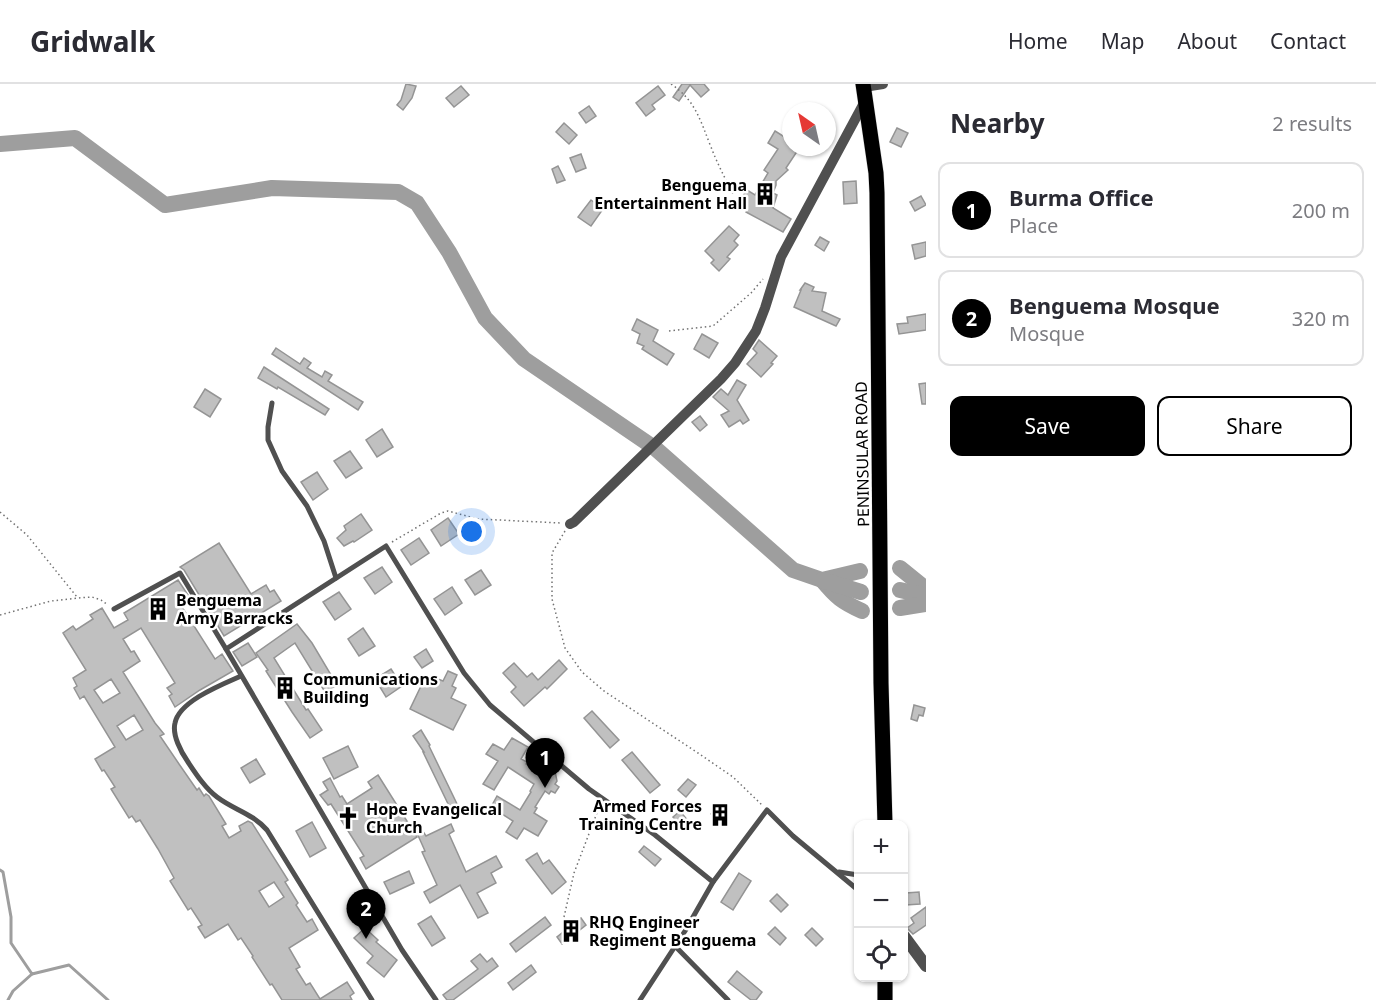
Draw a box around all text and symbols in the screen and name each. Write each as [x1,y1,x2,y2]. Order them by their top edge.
text: Gridwalk [30,22,155,60]
text: Home [1008,27,1068,55]
text: Map [1101,27,1144,55]
text: About [1177,27,1237,55]
text: Contact [1270,27,1346,55]
north arrow [782,102,836,156]
text: Nearby [950,105,1045,141]
text: 2 results [1272,110,1352,137]
place label: Benguema Entertainment Hall [594,174,747,214]
building icon: Benguema Entertainment Hall [752,181,778,207]
text: Burma Office [1009,182,1154,212]
text: 1 [966,197,977,224]
text: 200 m [1292,197,1350,224]
text: Place [1009,212,1058,239]
text: Benguema Mosque [1009,290,1220,320]
text: 2 [966,305,977,332]
text: 320 m [1292,305,1350,332]
text: Mosque [1009,320,1085,347]
street label: PENINSULAR ROAD [850,381,874,527]
button: Save [950,396,1145,456]
button: Share [1157,396,1352,456]
your location [457,517,486,546]
place label: Benguema Army Barracks [176,589,293,629]
building icon: Benguema Army Barracks [145,596,171,622]
place label: Communications Building [303,668,438,708]
building icon: Communications Building [272,675,298,701]
pin: 1 [526,738,564,788]
place label: Armed Forces Training Centre [579,795,702,835]
place label: Hope Evangelical Church [366,798,502,838]
building icon: Armed Forces Training Centre [707,802,733,828]
church icon: Hope Evangelical Church [335,805,361,831]
map controls [854,820,908,982]
button: + [854,820,908,874]
button: − [854,874,908,928]
pin: 2 [346,890,386,939]
place label: RHQ Engineer Regiment Benguema [589,911,756,951]
building icon: RHQ Engineer Regiment Benguema [558,918,584,944]
button: locate [854,928,908,982]

